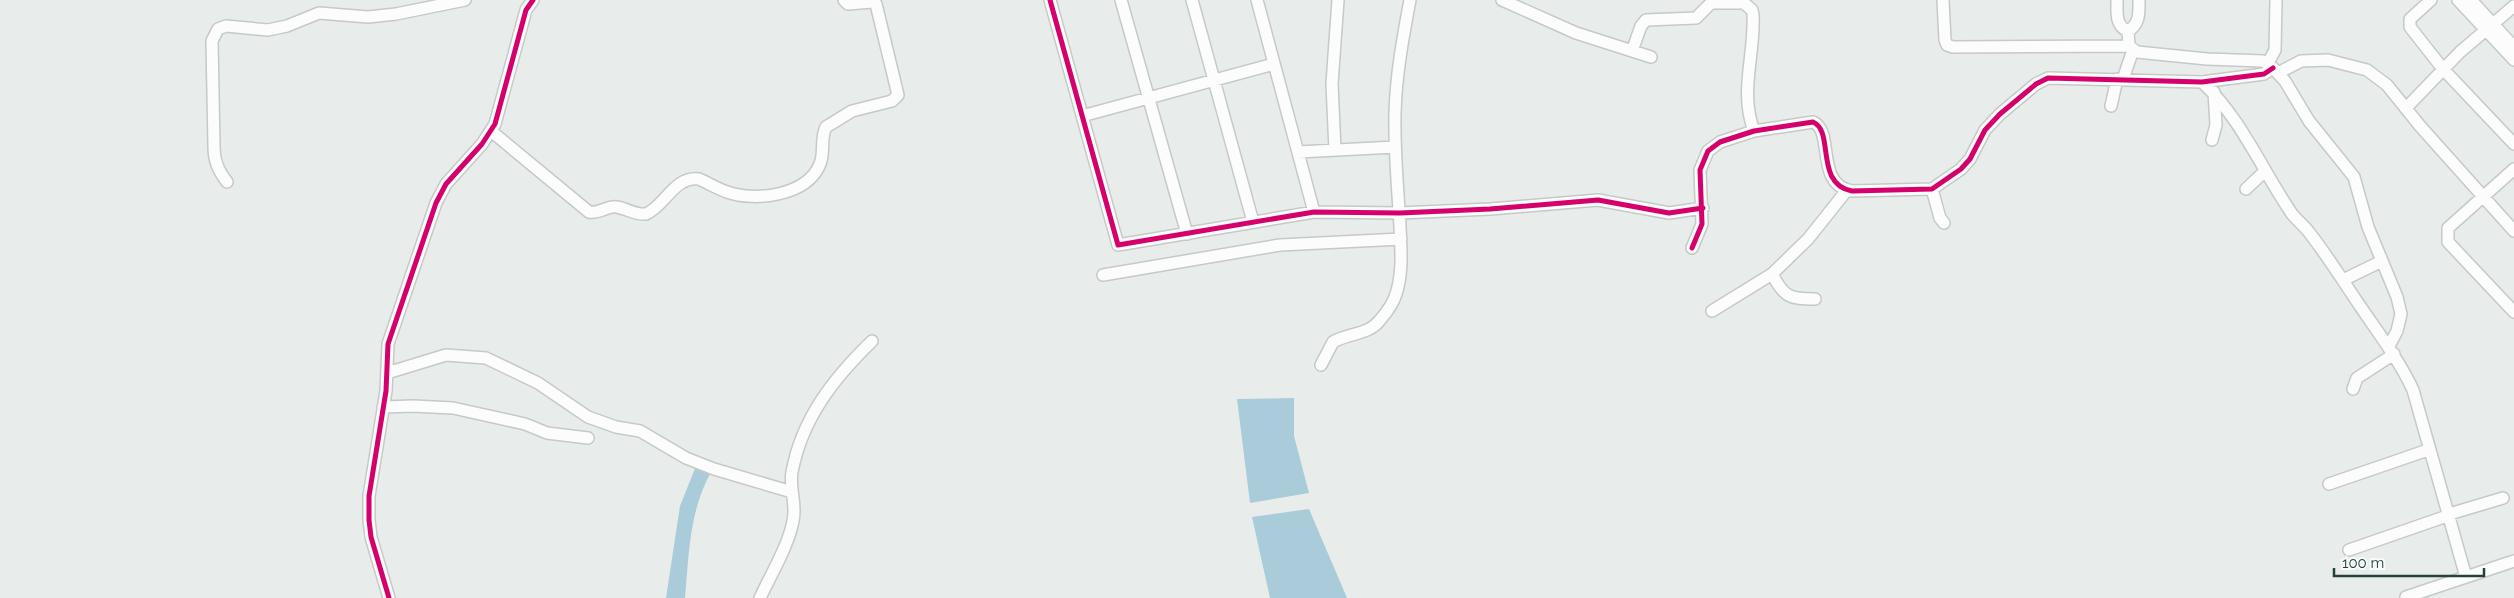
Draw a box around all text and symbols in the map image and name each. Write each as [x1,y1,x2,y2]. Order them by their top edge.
scale bar [2334,546,2484,578]
text: 100 m [2342,554,2384,572]

